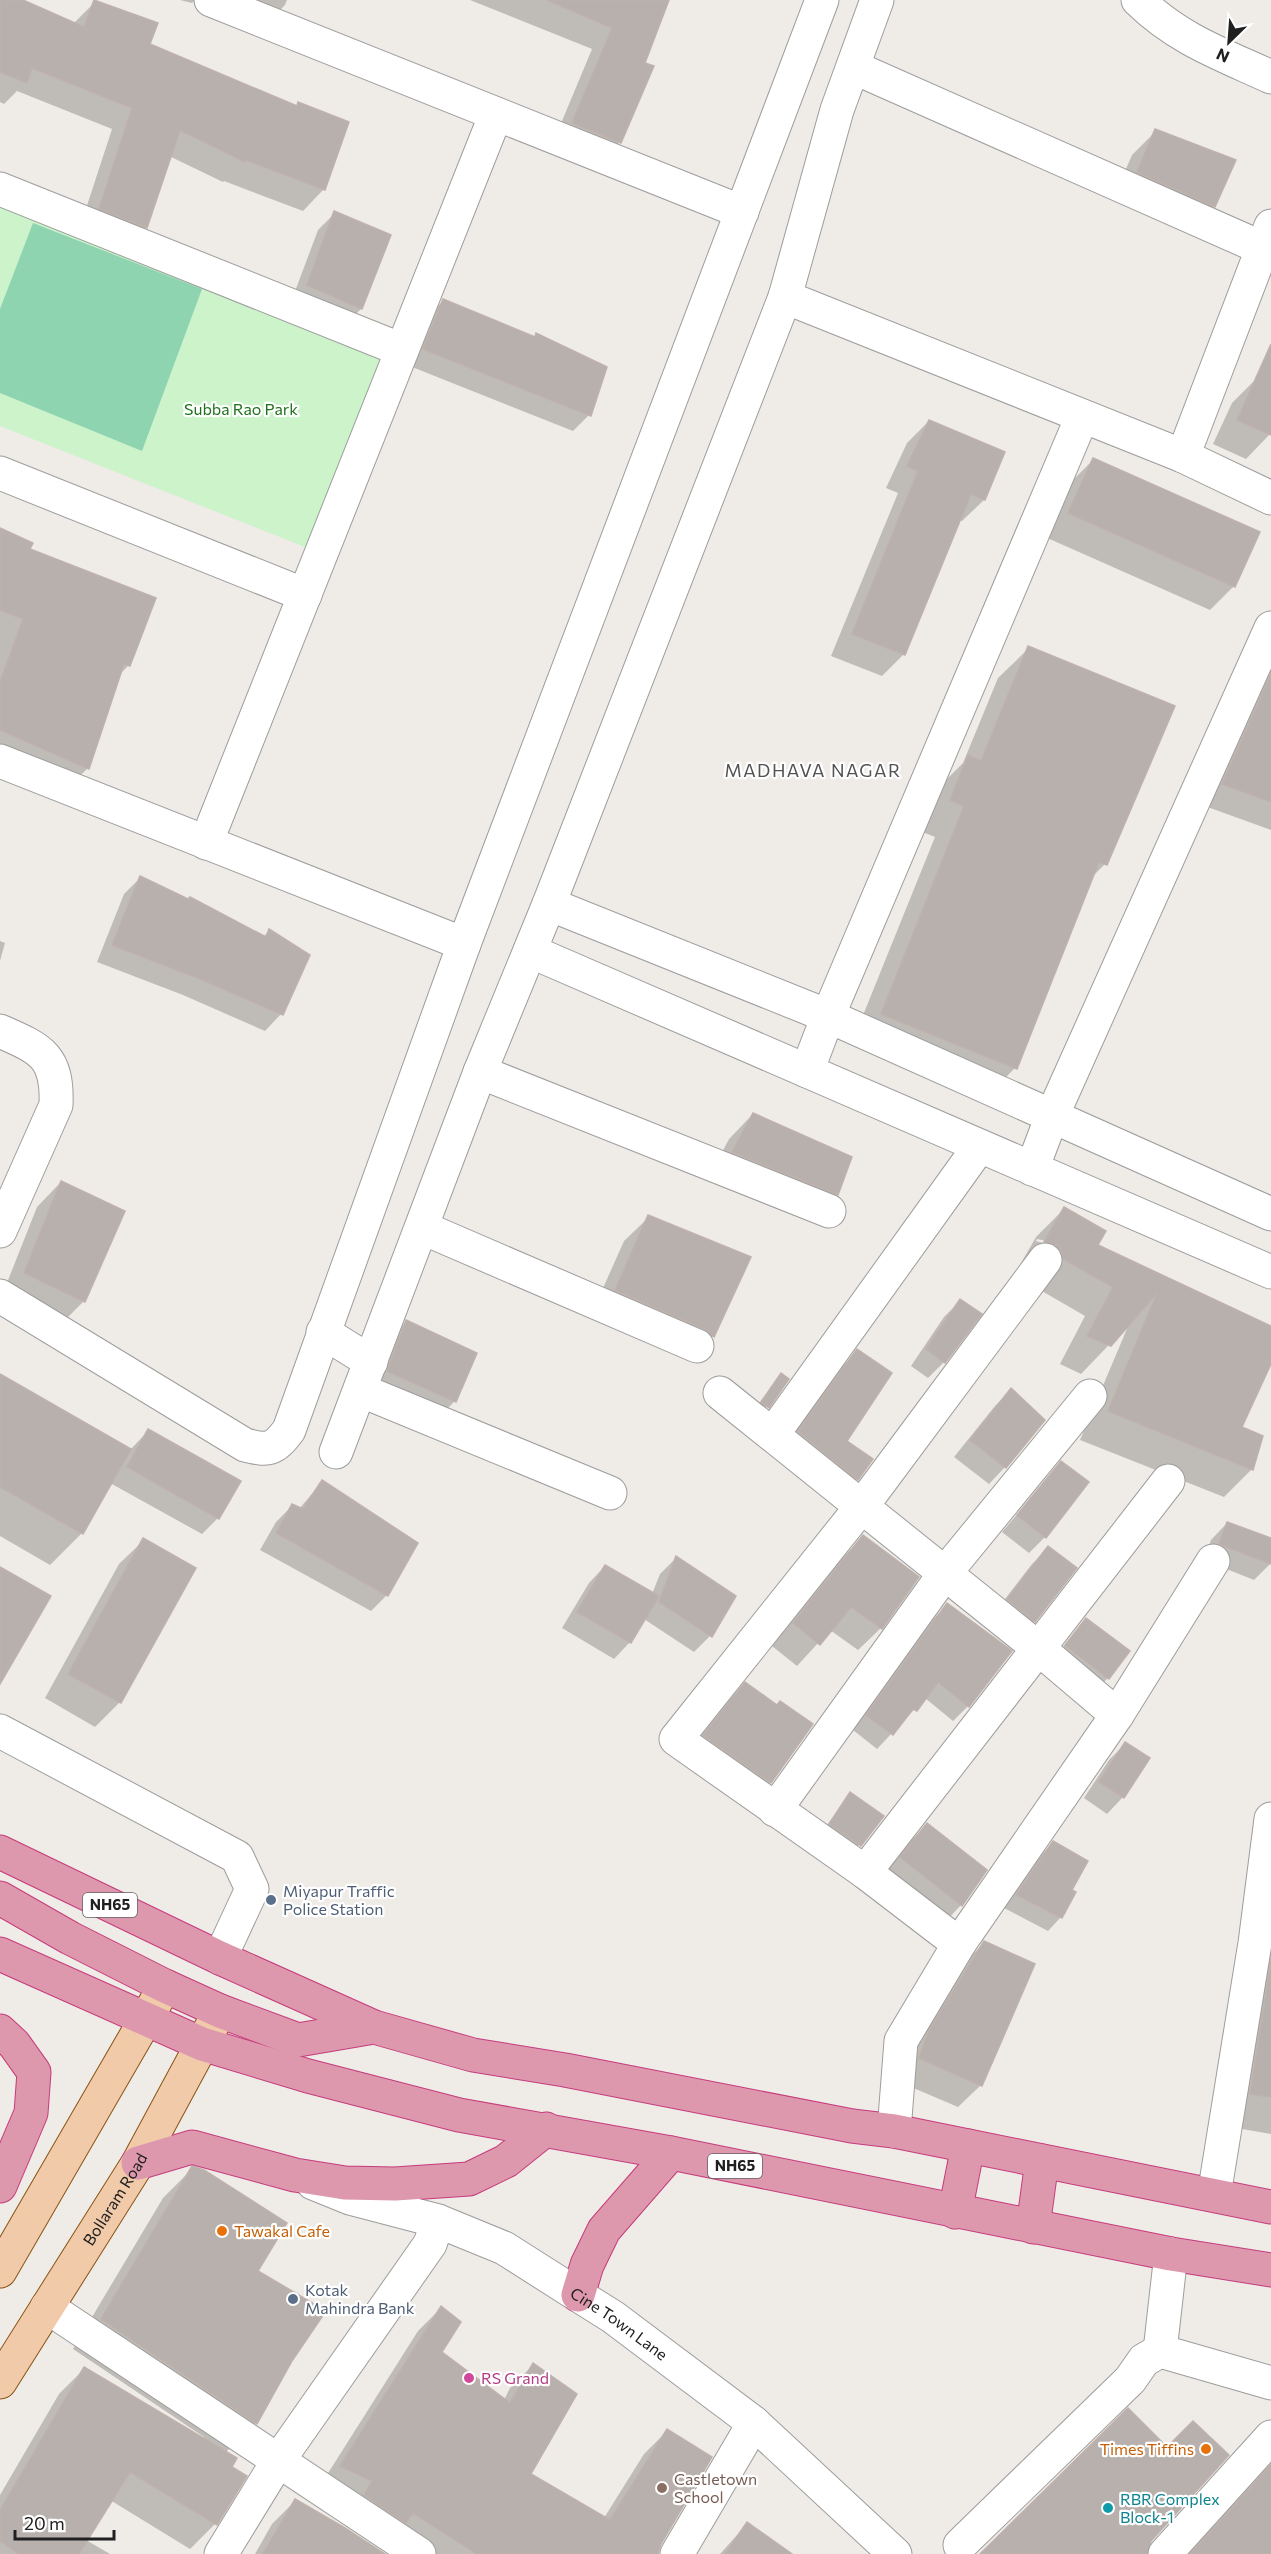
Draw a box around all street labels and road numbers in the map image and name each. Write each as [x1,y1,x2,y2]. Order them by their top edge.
road number: NH65 [83,1893,137,1917]
street label: Bollaram Road [79,2150,151,2249]
road number: NH65 [708,2154,762,2178]
street label: Cine Town Lane [567,2283,672,2364]

